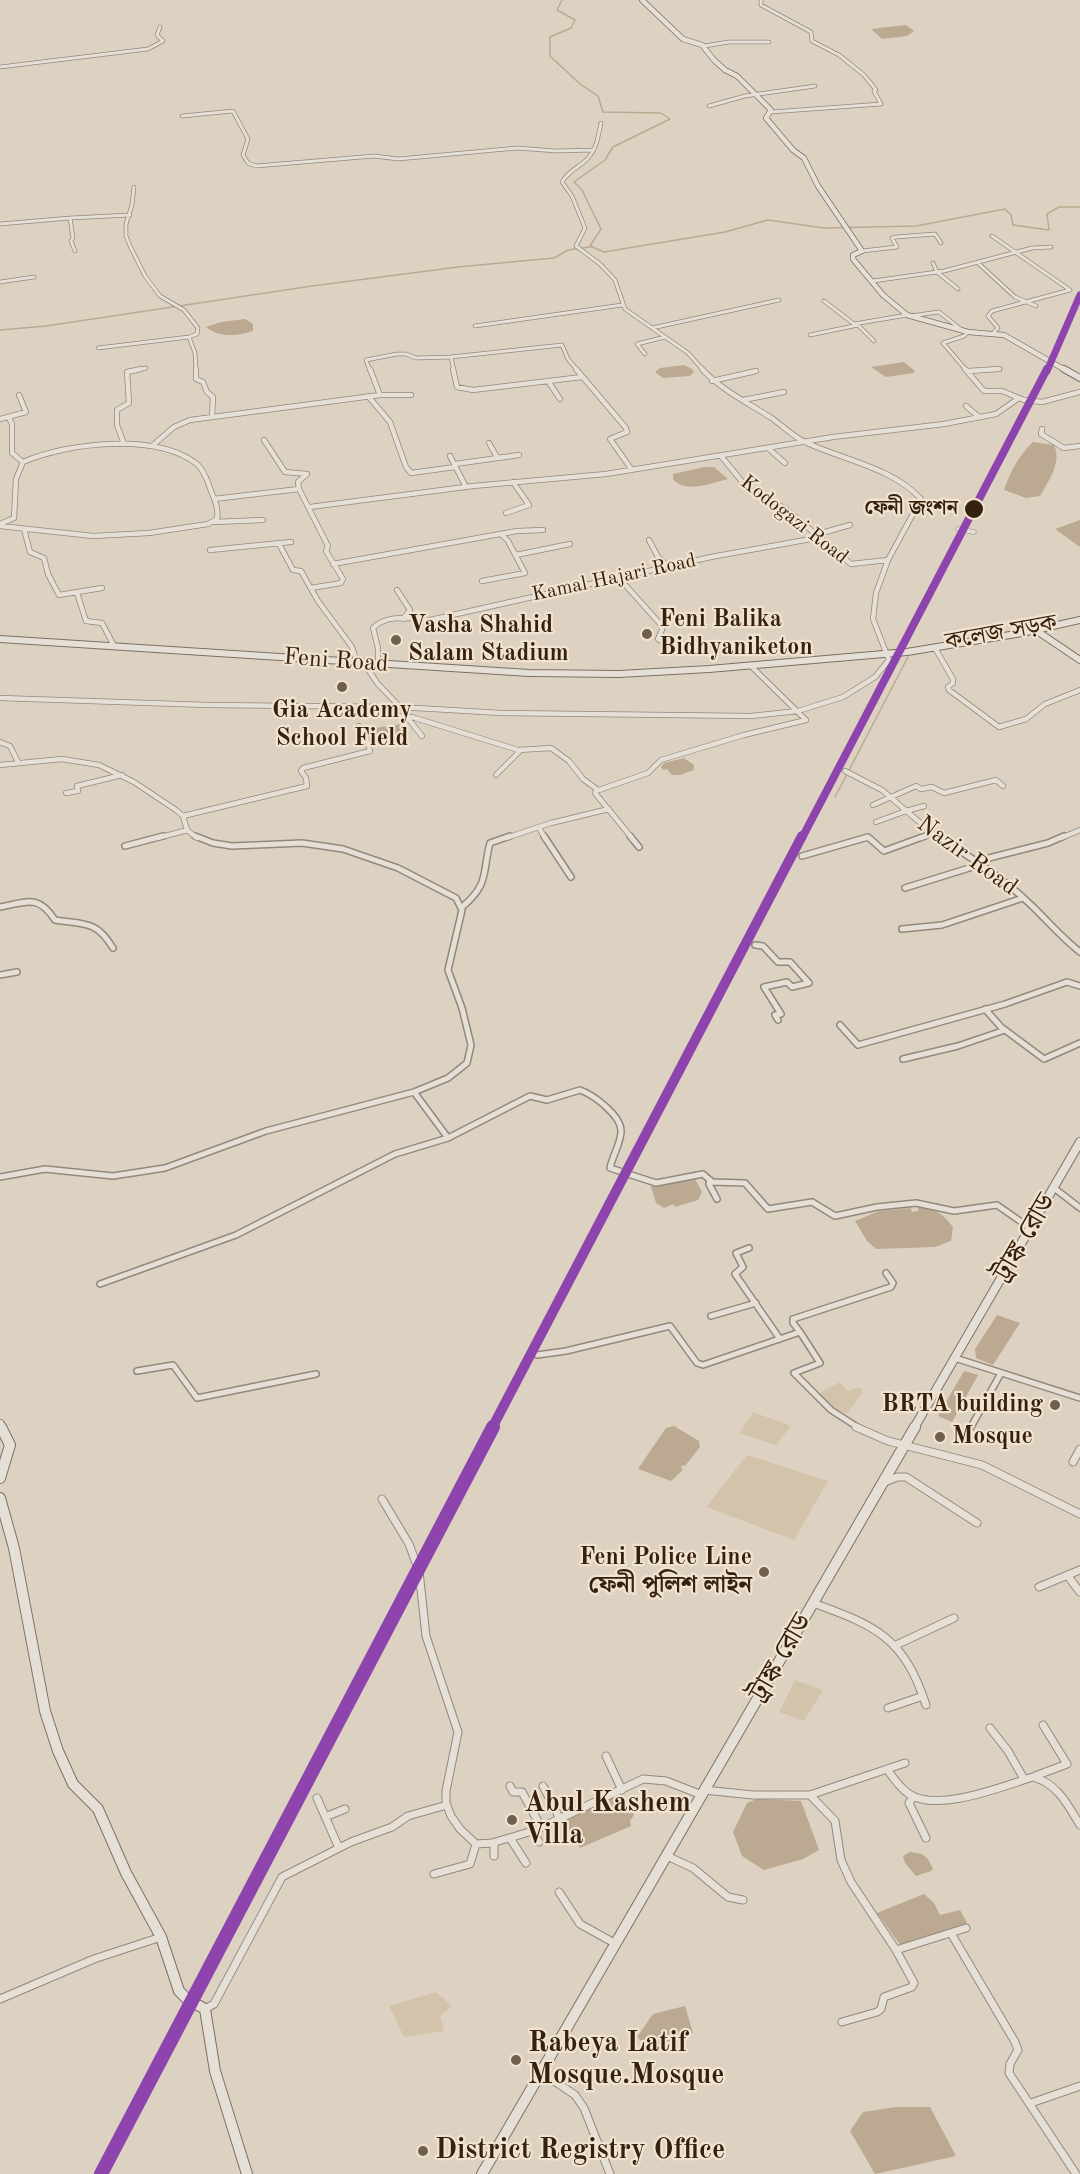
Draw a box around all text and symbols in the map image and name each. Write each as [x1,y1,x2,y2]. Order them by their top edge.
street label: Kodogazi Road [735,470,853,570]
place label: ফেনী জংশন [864,497,958,521]
marker: ফেনী জংশন [963,498,985,520]
street label: Kamal Hajari Road [530,549,698,607]
place label: Feni Balika Bidhyaniketon [659,606,813,662]
street label: কলেজ সড়ক [943,609,1059,657]
place label: Vasha Shahid Salam Stadium [408,612,569,668]
marker: Feni Balika Bidhyaniketon [640,627,654,641]
marker: Vasha Shahid Salam Stadium [389,633,403,647]
street label: Feni Road [283,643,389,679]
marker: Gia Academy School Field [335,680,349,694]
place label: Gia Academy School Field [272,697,412,753]
street label: Nazir Road [911,810,1023,902]
street label: ট্রাঙ্ক রোড [986,1188,1064,1288]
place label: BRTA building [882,1391,1043,1419]
marker: BRTA building [1048,1398,1062,1412]
place label: Mosque [952,1423,1033,1451]
marker: Mosque [933,1430,947,1444]
place label: Feni Police Line ফেনী পুলিশ লাইন [579,1544,752,1600]
marker: Feni Police Line ফেনী পুলিশ লাইন [757,1565,771,1579]
street label: ট্রাঙ্ক রোড [742,1608,820,1708]
place label: Abul Kashem Villa [524,1787,691,1853]
marker: Abul Kashem Villa [505,1813,519,1827]
place label: Rabeya Latif Mosque.Mosque [528,2027,725,2093]
marker: Rabeya Latif Mosque.Mosque [509,2053,523,2067]
place label: District Registry Office [435,2134,725,2168]
marker: District Registry Office [416,2144,430,2158]

